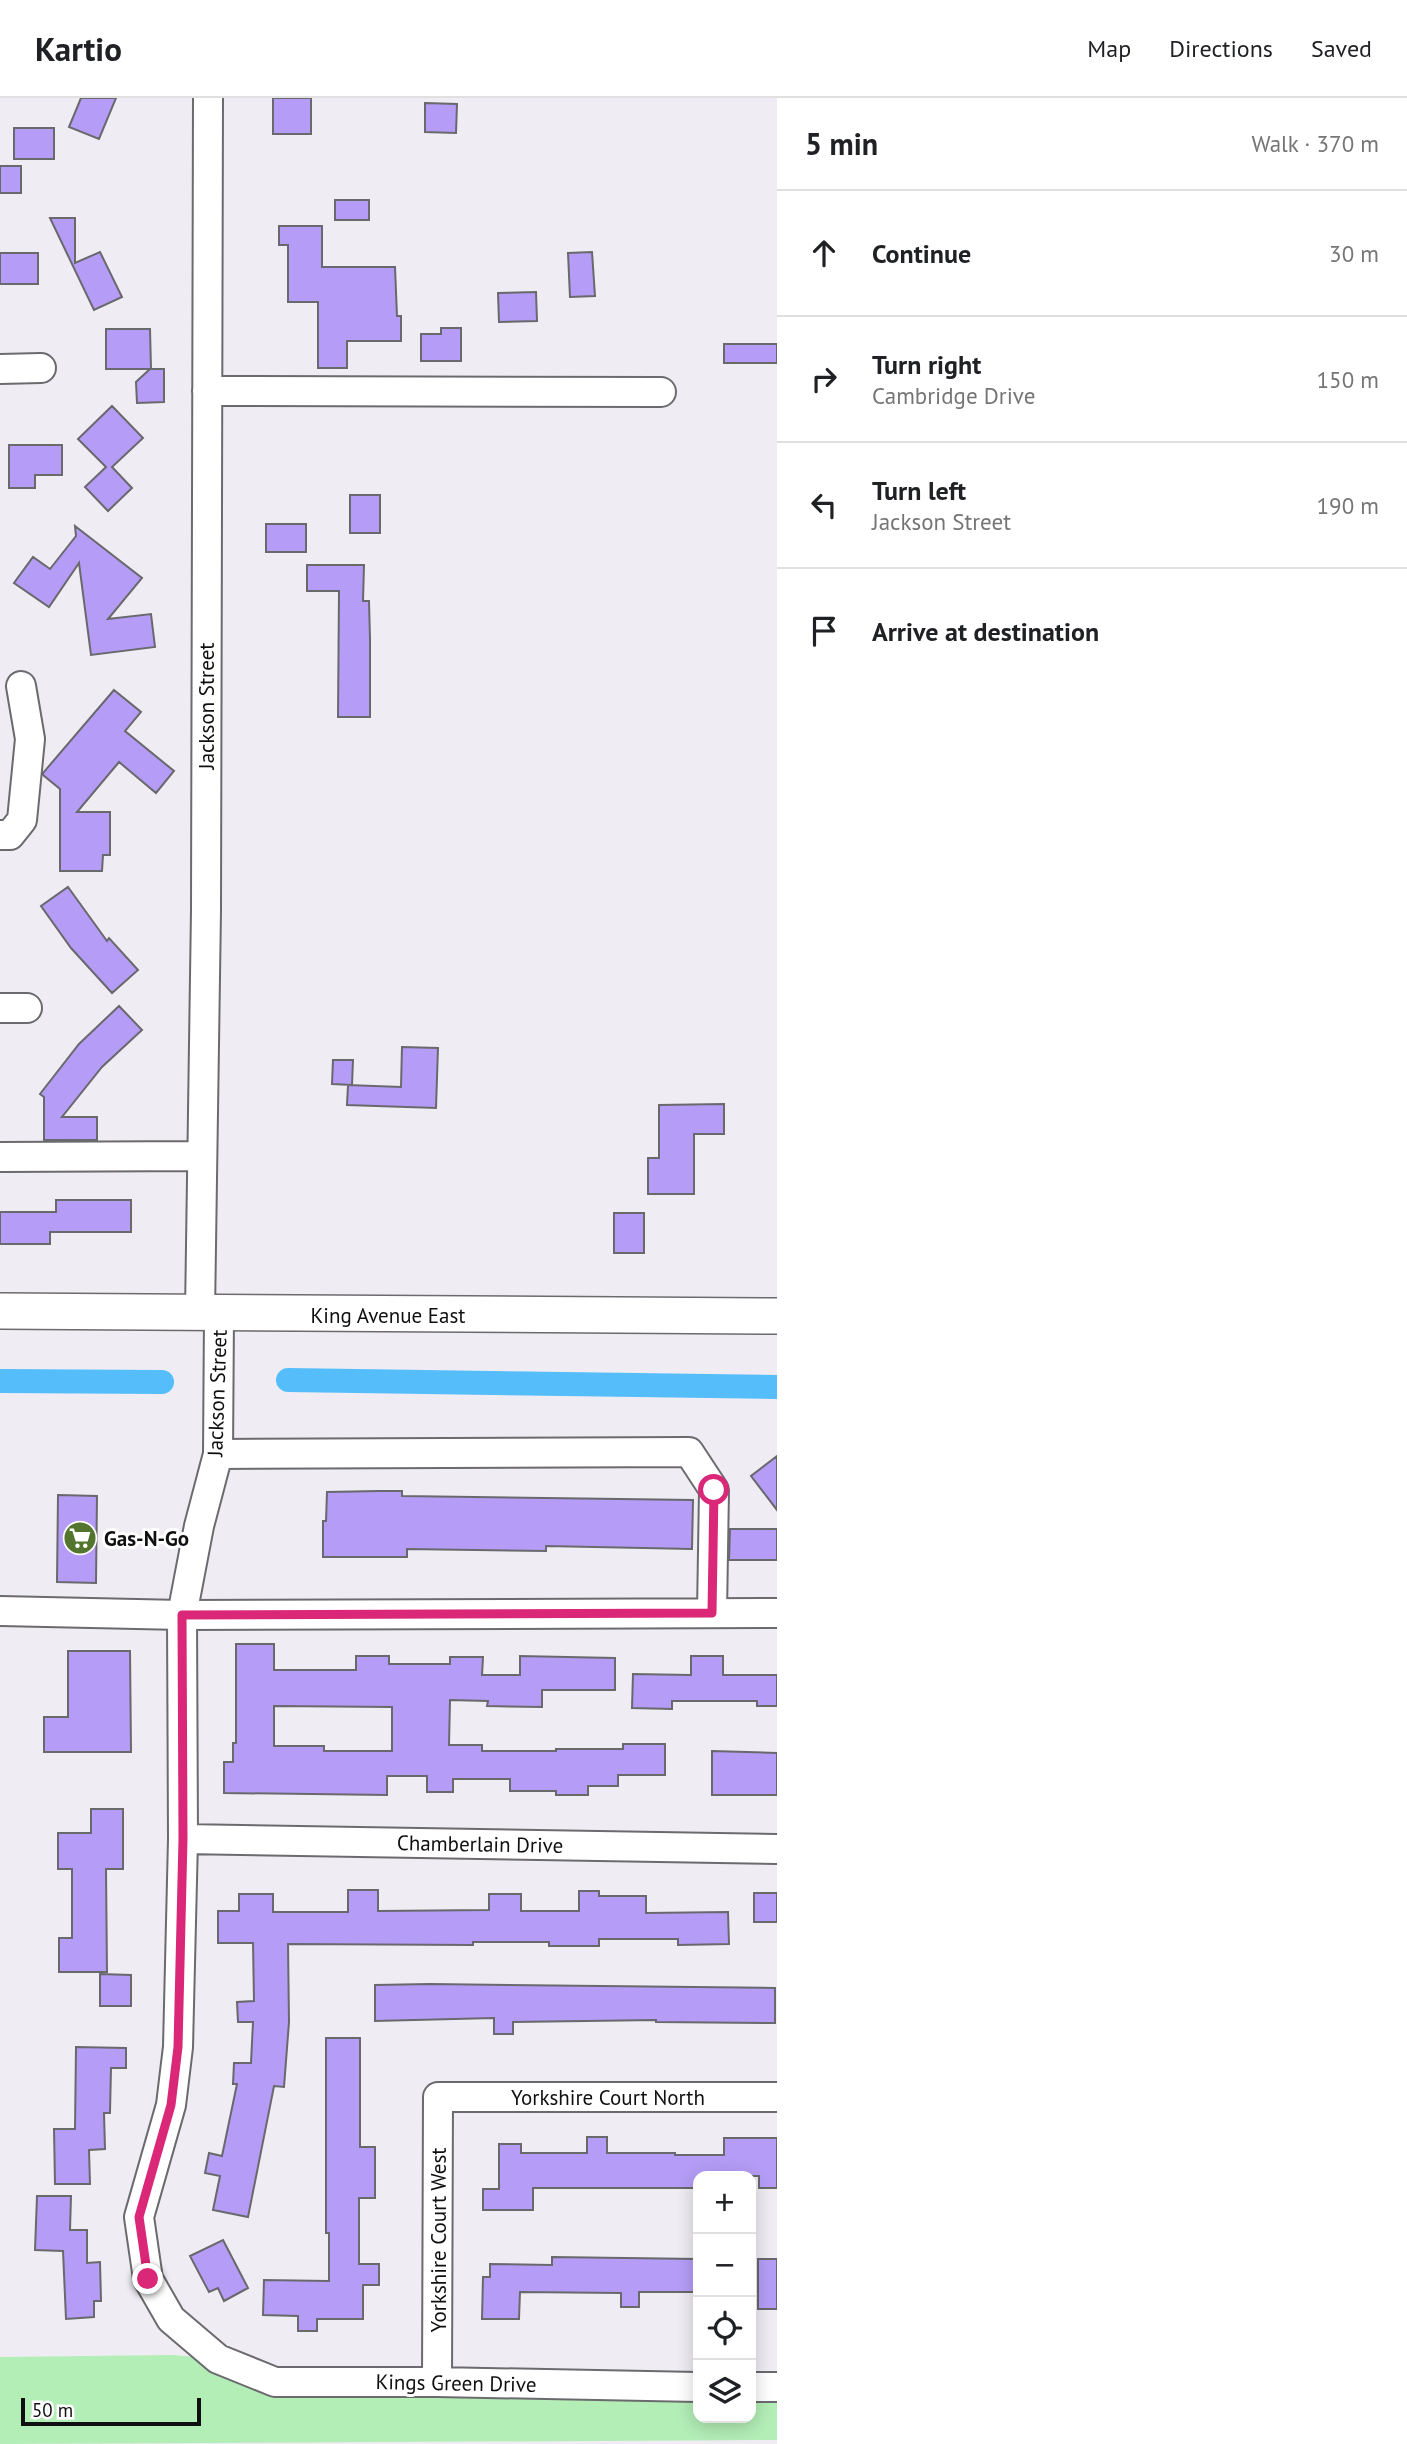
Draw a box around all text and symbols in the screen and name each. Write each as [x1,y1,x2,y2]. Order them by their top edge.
text: Kartio [35,27,122,70]
text: Map [1087,33,1131,64]
text: Directions [1169,33,1273,64]
text: Saved [1311,33,1372,64]
text: 5 min [805,124,878,163]
text: Walk · 370 m [1252,129,1379,158]
icon: ahead [805,234,843,272]
text: Continue [872,237,971,270]
text: 30 m [1329,239,1379,268]
text: Turn right [872,348,981,381]
icon: right [805,360,843,398]
text: 150 m [1317,365,1379,394]
text: Cambridge Drive [872,381,1035,410]
text: Turn left [872,474,966,507]
icon: left [805,486,843,524]
text: 190 m [1317,491,1379,520]
text: Jackson Street [872,507,1011,536]
icon: arrive [805,612,843,650]
text: Arrive at destination [872,615,1099,648]
street label: Jackson Street [193,643,220,770]
street label: King Avenue East [311,1302,465,1329]
street label: Jackson Street [201,1329,233,1458]
route start [698,1474,729,1505]
supermarket icon: Gas-N-Go [61,1519,99,1557]
place label: Gas-N-Go [104,1525,189,1552]
street label: Chamberlain Drive [397,1829,563,1859]
street label: Yorkshire Court North [511,2084,705,2111]
street label: Yorkshire Court West [425,2148,452,2332]
map controls [693,2171,756,2423]
button: + [693,2171,756,2234]
button: − [693,2234,756,2297]
route end [132,2263,163,2294]
button: locate [693,2297,756,2360]
button: layers [693,2360,756,2423]
street label: Kings Green Drive [375,2368,537,2398]
scale bar [21,2395,201,2427]
text: 50 m [32,2398,73,2422]

